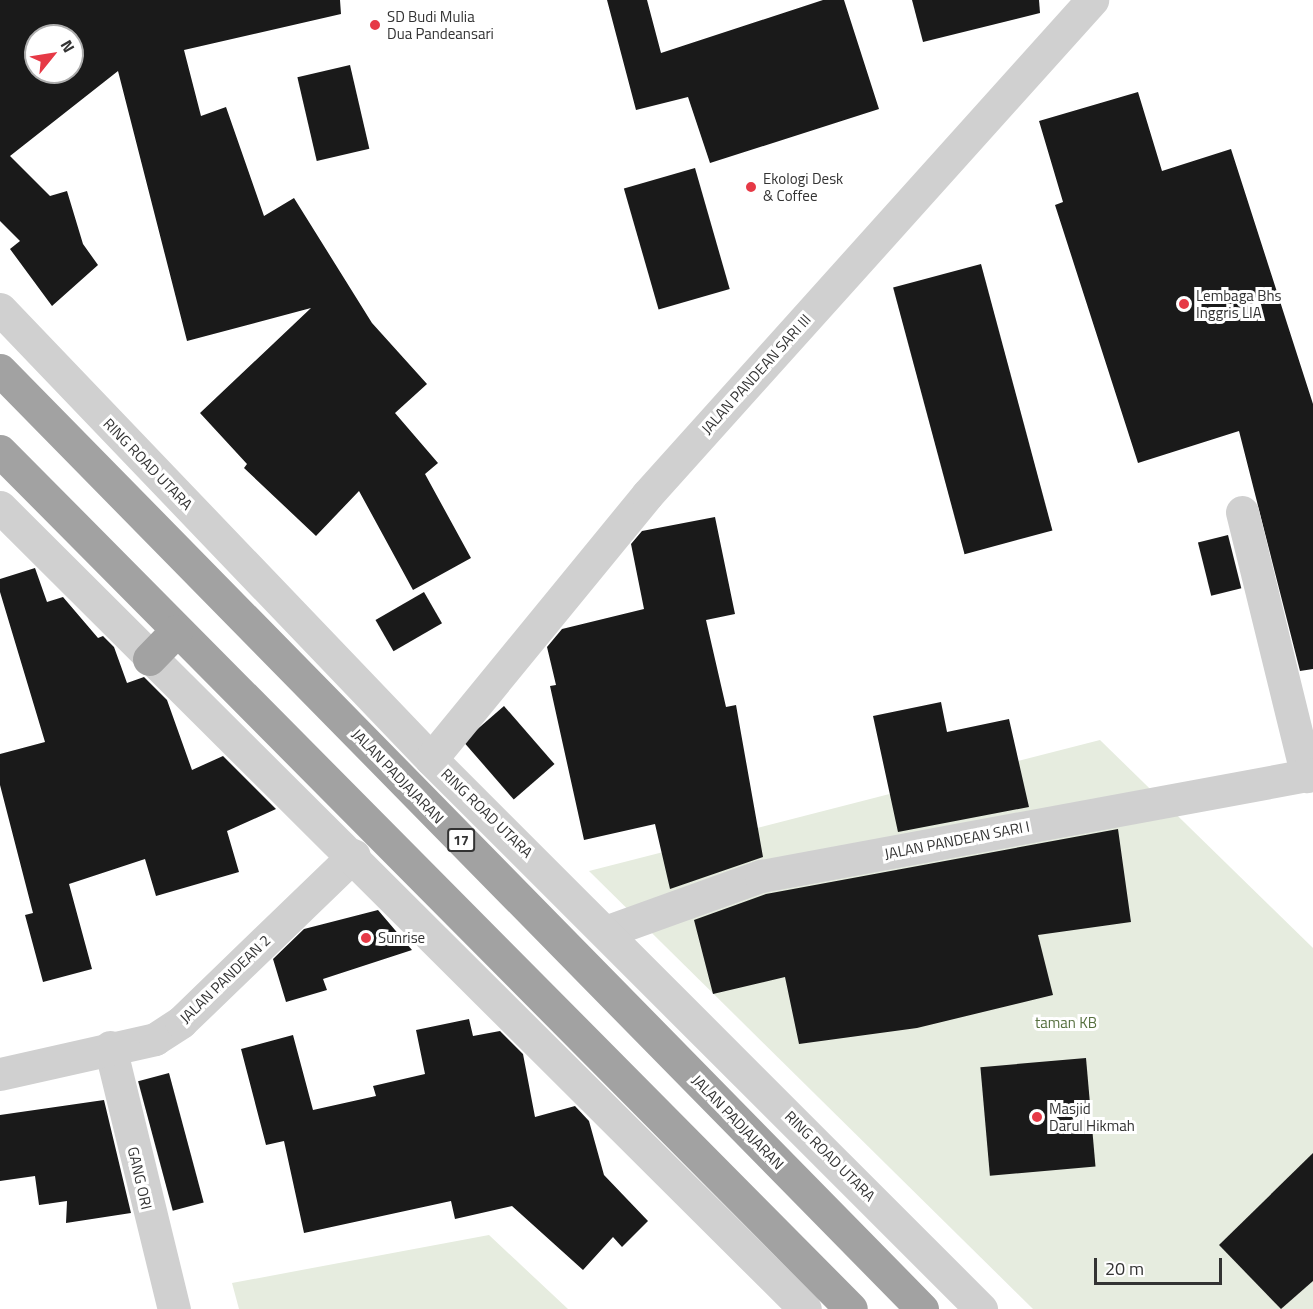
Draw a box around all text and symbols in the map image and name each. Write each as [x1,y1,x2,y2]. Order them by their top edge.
place label: SD Budi Mulia Dua Pandeansari [387,7,494,42]
marker: SD Budi Mulia Dua Pandeansari [368,18,382,32]
north arrow [24,24,84,84]
text: N [55,35,81,57]
place label: Ekologi Desk & Coffee [763,169,843,204]
marker: Ekologi Desk & Coffee [744,180,758,194]
place label: Lembaga Bhs Inggris LIA [1196,286,1281,321]
marker: Lembaga Bhs Inggris LIA [1177,297,1191,311]
street label: JALAN PANDEAN SARI III [697,310,815,438]
street label: RING ROAD UTARA [100,414,196,514]
street label: JALAN PADJAJARAN [348,725,448,827]
street label: RING ROAD UTARA [437,765,537,861]
street label: JALAN PANDEAN SARI I [883,817,1031,863]
road number: 17 [446,829,476,851]
place label: Sunrise [378,929,425,947]
street label: JALAN PANDEAN 2 [176,931,274,1027]
marker: Sunrise [359,931,373,945]
park label: taman KB [1035,1014,1097,1032]
street label: JALAN PADJAJARAN [688,1071,788,1173]
place label: Masjid Darul Hikmah [1049,1099,1135,1134]
street label: RING ROAD UTARA [781,1107,879,1205]
marker: Masjid Darul Hikmah [1030,1110,1044,1124]
street label: GANG ORI [124,1145,156,1211]
scale bar [1097,1246,1224,1284]
text: 20 m [1105,1255,1144,1282]

